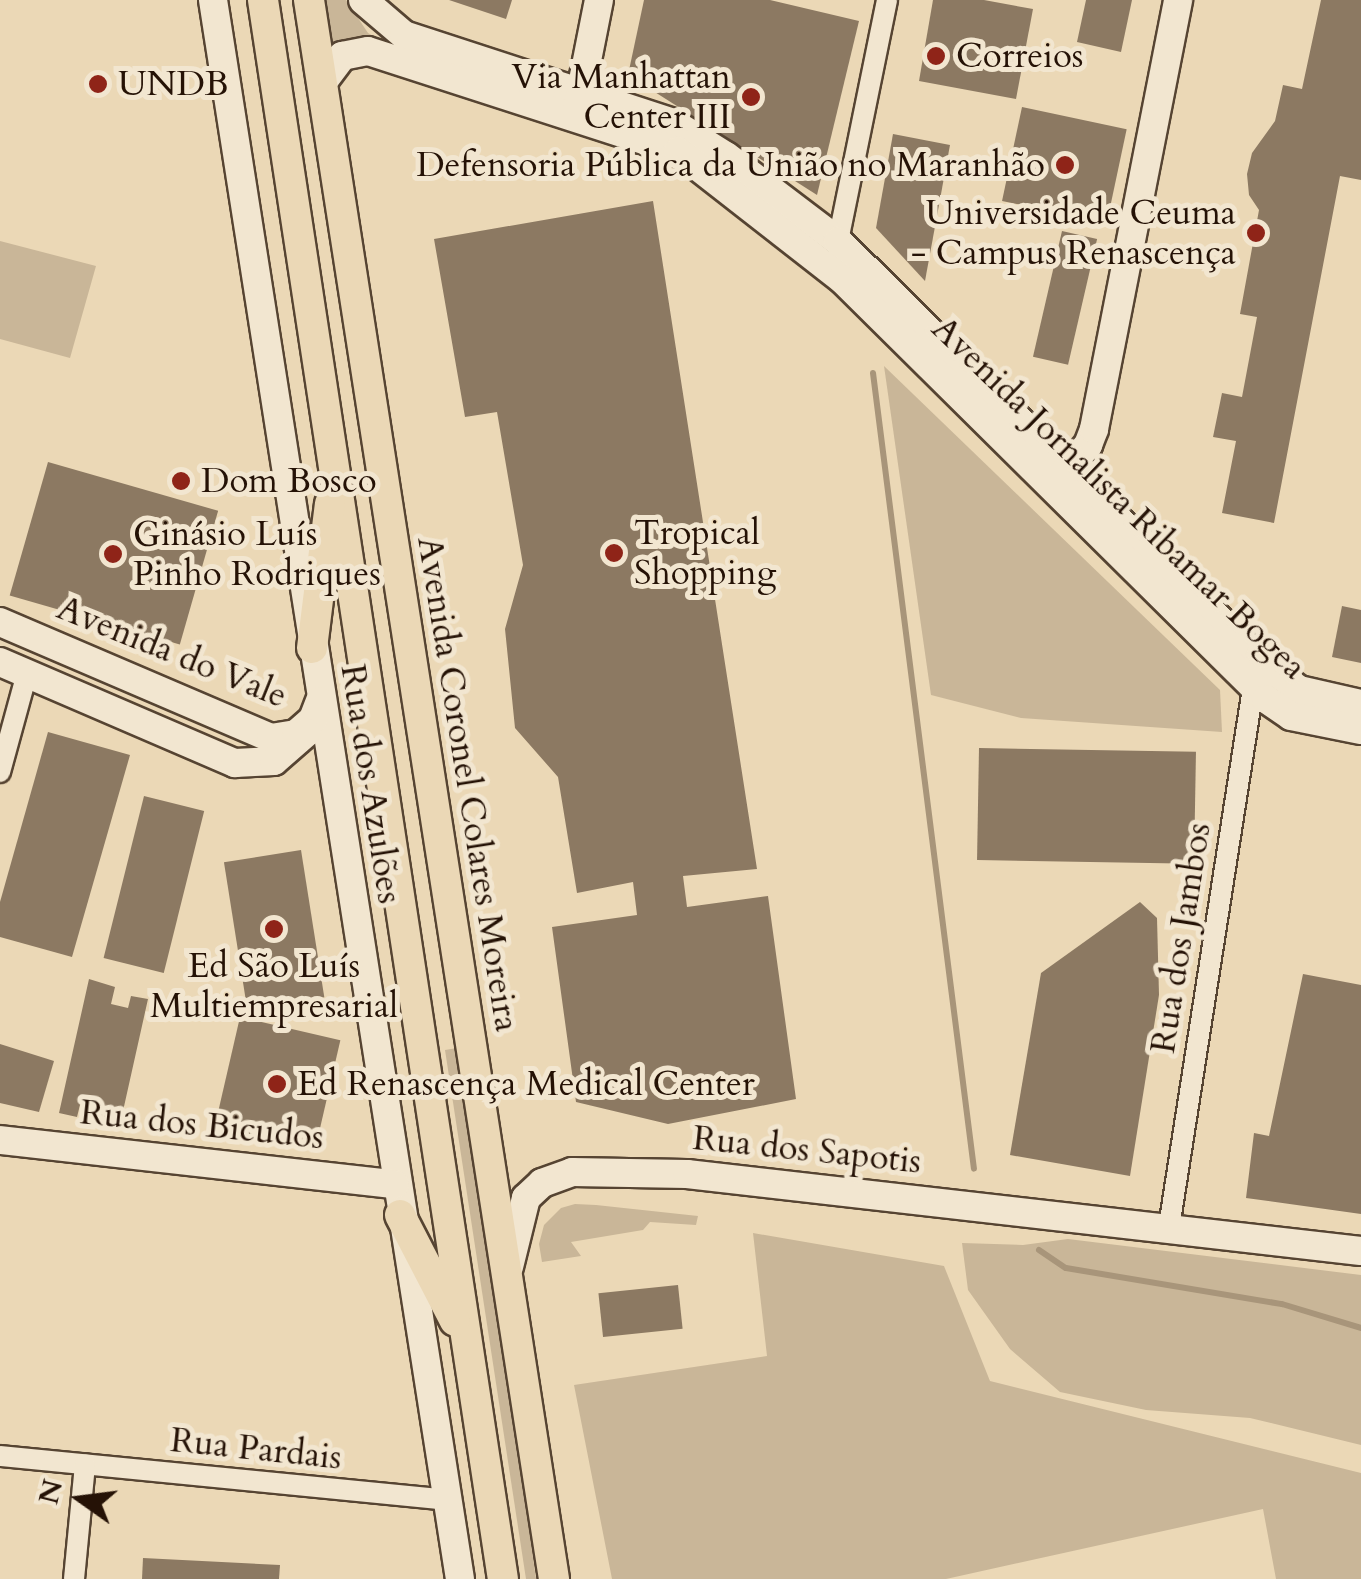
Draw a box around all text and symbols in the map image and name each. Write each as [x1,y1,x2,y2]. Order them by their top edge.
place label: Correios [956,35,1084,77]
marker: Correios [925,45,947,67]
place label: Via Manhattan Center III [511,56,731,138]
place label: UNDB [118,63,229,105]
marker: UNDB [87,73,109,95]
marker: Via Manhattan Center III [740,86,762,108]
place label: Defensoria Pública da União no Maranhão [416,144,1045,186]
marker: Defensoria Pública da União no Maranhão [1054,154,1076,176]
place label: Universidade Ceuma - Campus Renascença [911,192,1236,274]
marker: Universidade Ceuma - Campus Renascença [1245,222,1267,244]
street label: Avenida Jornalista Ribamar Bogea [923,308,1315,688]
place label: Dom Bosco [201,460,377,502]
marker: Dom Bosco [170,470,192,492]
place label: Tropical Shopping [634,512,776,594]
place label: Ginásio Luís Pinho Rodriques [133,513,381,595]
street label: Avenida Coronel Colares Moreira [408,533,528,1035]
marker: Tropical Shopping [603,542,625,564]
marker: Ginásio Luís Pinho Rodriques [102,543,124,565]
street label: Avenida do Vale [51,587,293,717]
street label: Rua dos Azulões [331,661,411,907]
street label: Rua dos Jambos [1142,820,1220,1056]
marker: Ed São Luís Multiempresarial [263,918,285,940]
place label: Ed São Luís Multiempresarial [150,945,398,1027]
place label: Ed Renascença Medical Center [297,1063,755,1105]
marker: Ed Renascença Medical Center [266,1073,288,1095]
street label: Rua dos Bicudos [78,1091,326,1159]
street label: Rua dos Sapotis [691,1117,923,1183]
street label: Rua Pardais [168,1419,344,1479]
north arrow [30,1449,130,1549]
text: N [30,1475,72,1508]

